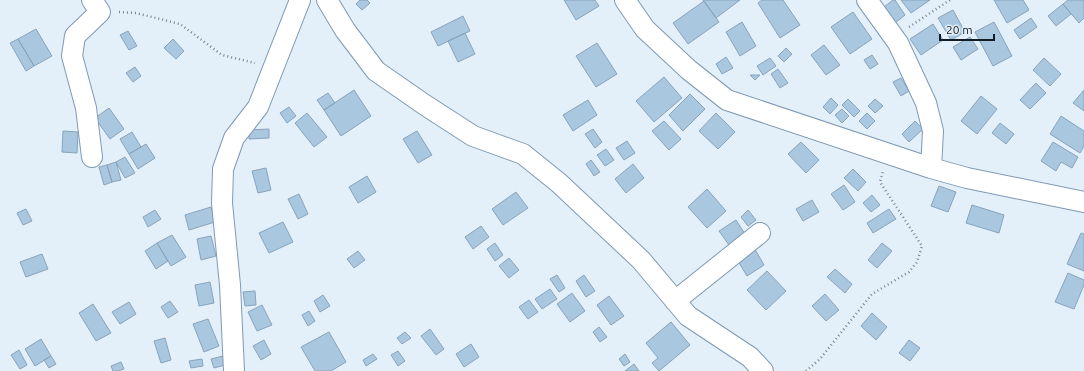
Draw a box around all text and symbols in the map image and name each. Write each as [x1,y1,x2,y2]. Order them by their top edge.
scale bar [940,16,994,42]
text: 20 m [946,23,973,36]

